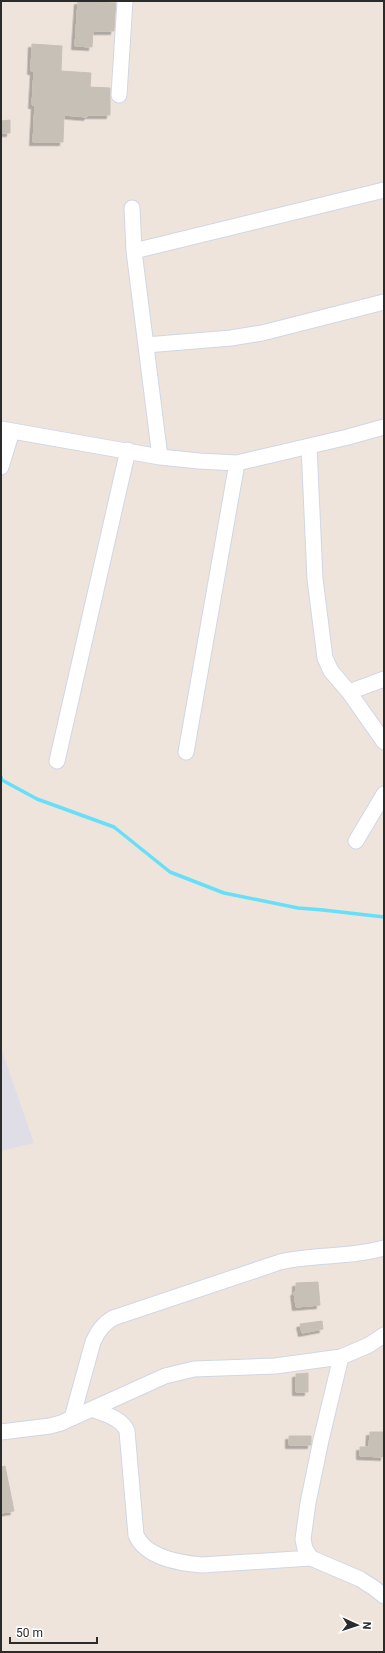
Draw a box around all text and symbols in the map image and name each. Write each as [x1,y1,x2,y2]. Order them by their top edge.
north arrow [337,1605,377,1645]
scale bar [10,1619,97,1645]
text: N [360,1621,373,1630]
text: 50 m [16,1626,43,1640]

